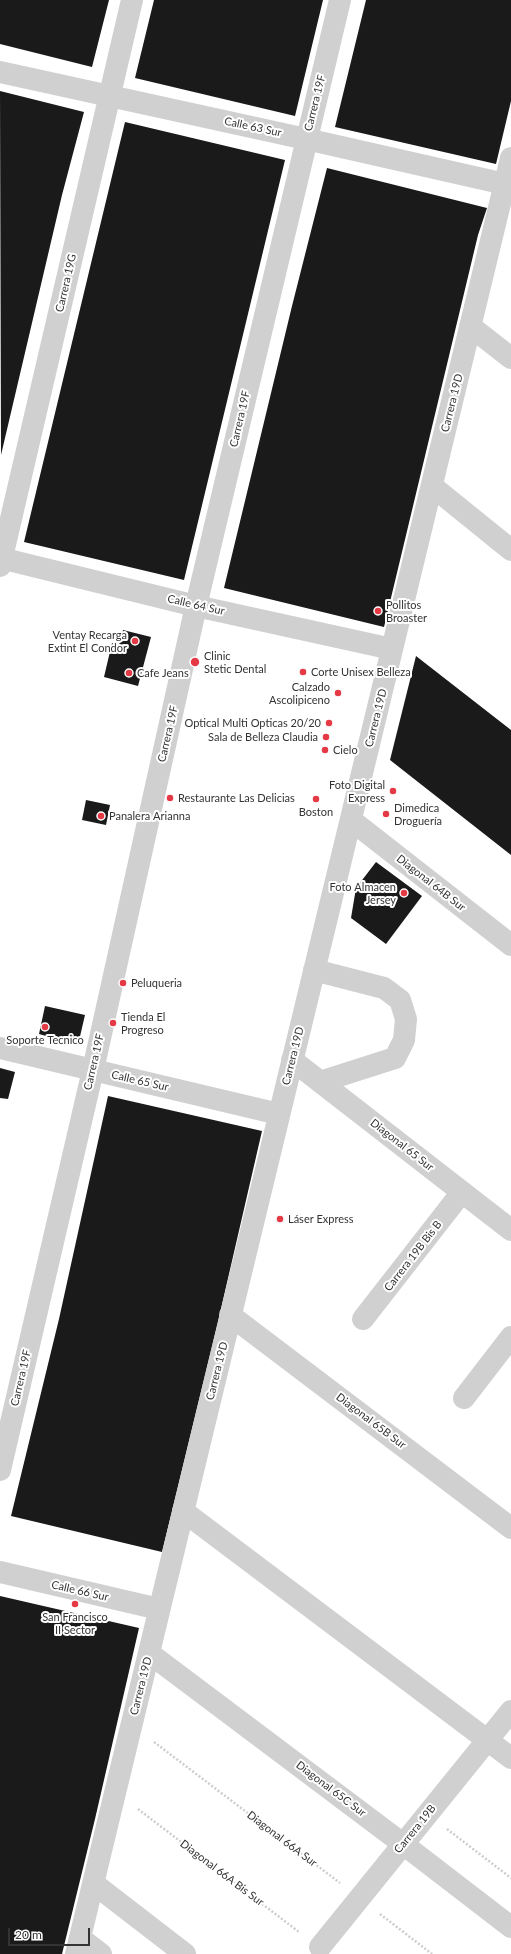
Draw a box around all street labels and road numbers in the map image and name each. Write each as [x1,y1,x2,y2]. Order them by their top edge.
street label: Carrera 19F [302,73,328,133]
street label: Calle 63 Sur [223,114,283,140]
street label: Carrera 19G [53,253,79,313]
street label: Carrera 19D [438,372,466,434]
street label: Carrera 19F [227,389,253,449]
street label: Calle 64 Sur [166,592,226,618]
street label: Carrera 19D [362,687,390,749]
street label: Carrera 19F [155,704,181,764]
street label: Diagonal 64B Sur [394,852,468,914]
street label: Carrera 19D [279,1025,307,1087]
street label: Carrera 19F [81,1032,107,1092]
street label: Calle 65 Sur [110,1068,170,1094]
street label: Diagonal 65 Sur [368,1116,436,1174]
street label: Carrera 19B Bis B [381,1218,445,1294]
street label: Carrera 19D [203,1340,231,1402]
street label: Carrera 19F [8,1348,34,1408]
street label: Diagonal 65B Sur [334,1390,408,1452]
street label: Calle 66 Sur [50,1578,110,1604]
street label: Carrera 19D [127,1655,155,1717]
street label: Diagonal 65C Sur [293,1758,369,1820]
street label: Carrera 19B [391,1802,439,1856]
street label: Diagonal 66A Sur [244,1808,320,1870]
street label: Diagonal 66A Bis Sur [178,1837,266,1909]

